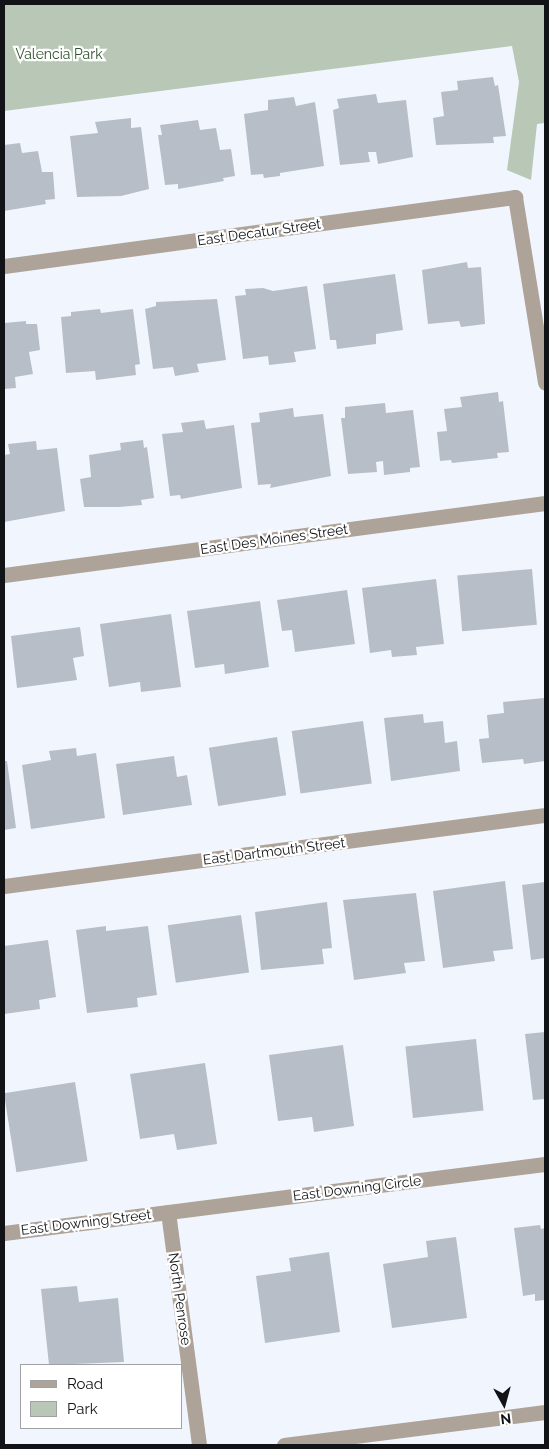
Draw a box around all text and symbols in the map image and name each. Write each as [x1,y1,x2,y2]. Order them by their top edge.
park label: Valencia Park [15,46,103,62]
street label: East Decatur Street [196,215,322,249]
street label: East Des Moines Street [199,520,349,558]
street label: East Dartmouth Street [202,834,346,868]
street label: East Downing Circle [292,1172,422,1204]
street label: East Downing Street [20,1206,152,1238]
street label: North Penrose [165,1252,195,1346]
legend [20,1364,182,1429]
text: Road [67,1375,103,1393]
north arrow [479,1379,529,1429]
text: Park [67,1400,98,1418]
text: N [500,1410,512,1427]

